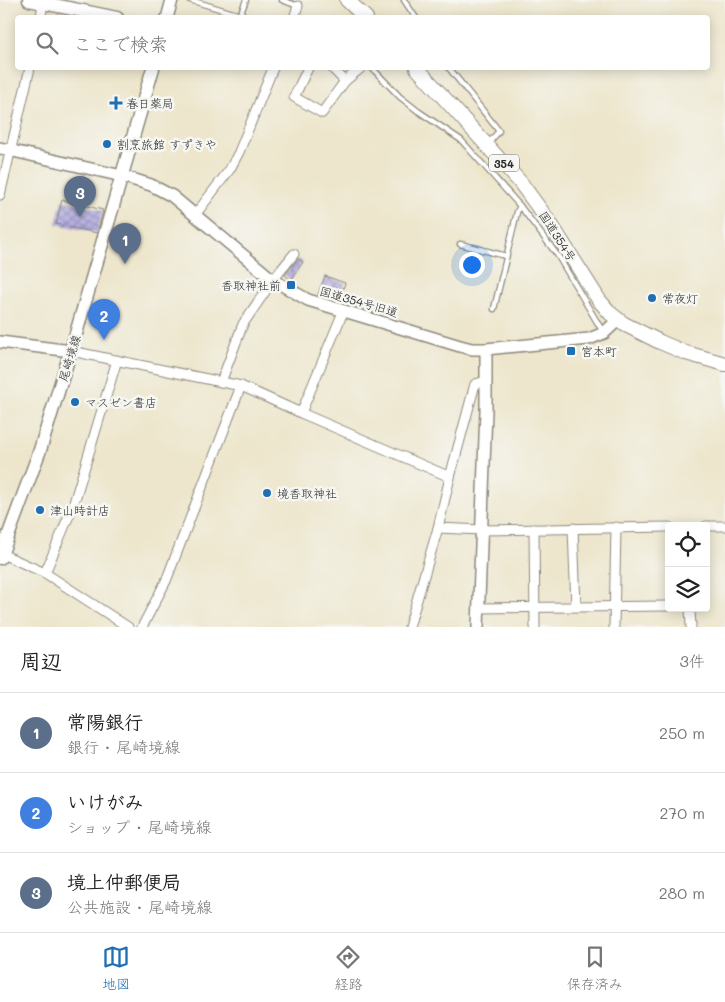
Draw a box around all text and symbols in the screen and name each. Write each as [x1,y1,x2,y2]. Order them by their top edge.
search box [15,15,710,70]
icon: search [33,29,61,57]
text: ここで検索 [73,31,168,56]
place label: 春日薬局 [126,95,174,111]
marker: 春日薬局 [110,97,122,109]
place label: 割烹旅館 すずきや [117,136,217,152]
marker: 割烹旅館 すずきや [101,138,113,150]
road number: 354 [489,154,519,172]
pin: 3 [64,176,96,217]
street label: 国道354号 [536,208,580,264]
pin: 1 [109,223,141,264]
your location [459,252,485,278]
place label: 香取神社前 [221,277,281,293]
marker: 香取神社前 [285,279,297,291]
street label: 国道354号旧道 [318,282,400,320]
place label: 常夜灯 [662,290,698,306]
marker: 常夜灯 [646,292,658,304]
pin: 2 [88,299,120,340]
street label: 尾崎境線 [54,333,84,383]
place label: 宮本町 [581,343,617,359]
marker: 宮本町 [565,345,577,357]
place label: マスゼン書店 [85,394,157,410]
marker: マスゼン書店 [69,396,81,408]
place label: 境香取神社 [277,485,337,501]
marker: 境香取神社 [261,487,273,499]
place label: 津山時計店 [50,502,110,518]
marker: 津山時計店 [34,504,46,516]
map controls [665,522,710,612]
button: locate [665,522,710,567]
button: layers [665,567,710,612]
text: 周辺 [20,647,62,674]
text: 3件 [680,650,705,671]
text: 常陽銀行 [67,709,143,734]
text: 1 [32,722,40,743]
text: 250 m [659,722,705,743]
text: 銀行 · 尾崎境線 [67,736,180,757]
text: いけがみ [67,789,144,814]
text: 2 [32,802,40,823]
text: 270 m [659,802,705,823]
text: ショップ · 尾崎境線 [67,816,212,837]
text: 境上仲郵便局 [67,869,181,894]
text: 3 [31,882,41,903]
text: 280 m [659,882,705,903]
text: 公共施設 · 尾崎境線 [67,896,212,917]
tab: 地図 [102,943,130,993]
tab: 経路 [334,943,362,993]
tab: 保存済み [567,943,623,993]

